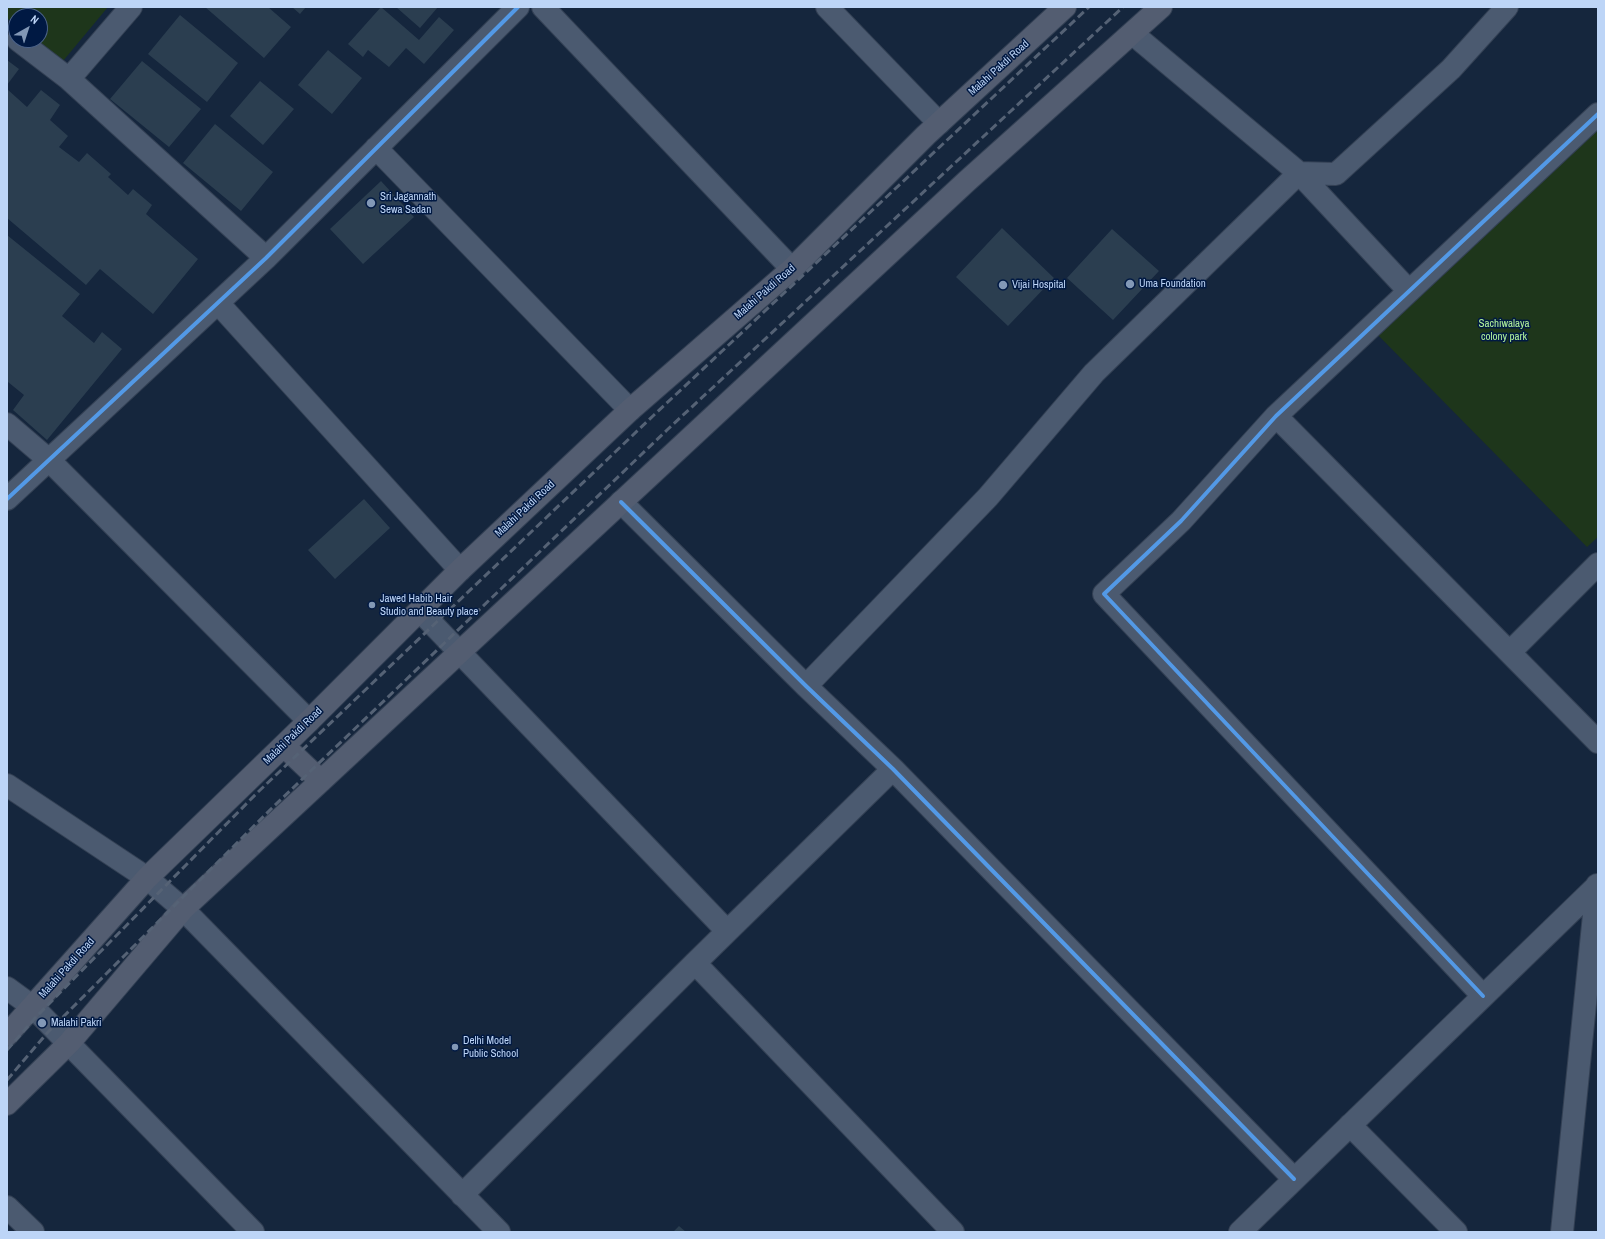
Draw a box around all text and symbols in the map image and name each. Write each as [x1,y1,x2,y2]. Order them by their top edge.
north arrow [8,8,48,48]
text: N [28,12,42,27]
street label: Malahi Pakdi Road [966,37,1032,99]
place label: Sri Jagannath Sewa Sadan [380,190,436,216]
marker: Sri Jagannath Sewa Sadan [365,197,377,209]
street label: Malahi Pakdi Road [732,262,798,322]
place label: Uma Foundation [1139,277,1206,291]
place label: Vijai Hospital [1012,278,1065,292]
marker: Uma Foundation [1124,278,1136,290]
marker: Vijai Hospital [997,279,1009,291]
park label: Sachiwalaya colony park [1478,317,1530,343]
street label: Malahi Pakdi Road [492,478,558,540]
place label: Jawed Habib Hair Studio and Beauty place [380,592,478,618]
marker: Jawed Habib Hair Studio and Beauty place [367,600,377,610]
street label: Malahi Pakdi Road [261,705,325,767]
street label: Malahi Pakdi Road [36,935,98,1001]
place label: Malahi Pakri [51,1016,102,1030]
marker: Malahi Pakri [36,1017,48,1029]
place label: Delhi Model Public School [463,1034,518,1060]
marker: Delhi Model Public School [450,1042,460,1052]

